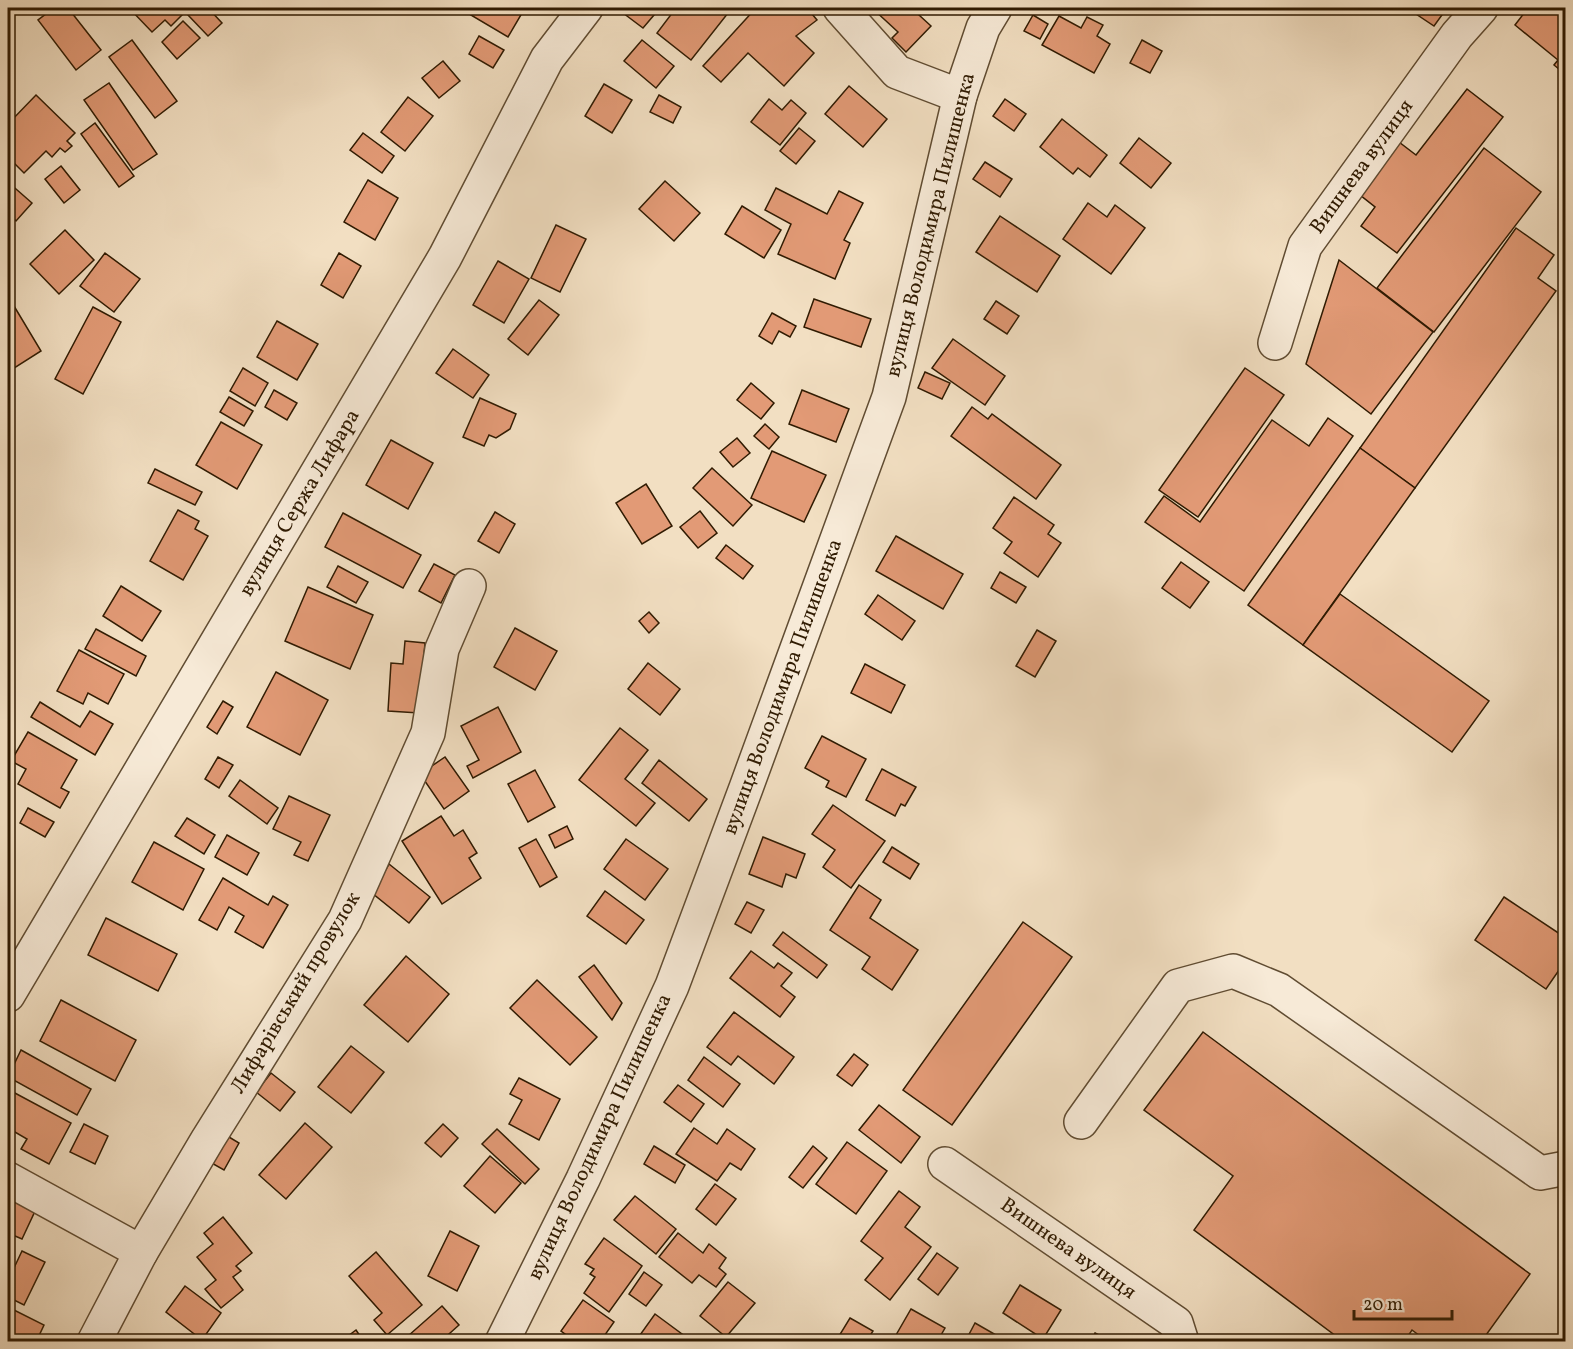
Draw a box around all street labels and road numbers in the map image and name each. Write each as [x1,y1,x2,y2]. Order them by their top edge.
street label: вулиця Володимира Пилишенка [879,70,983,380]
street label: Вишнева вулиця [1303,94,1421,240]
street label: вулиця Сержа Лифара [233,404,367,602]
street label: вулиця Володимира Пилишенка [716,535,850,839]
street label: Лифарівський провулок [224,887,368,1099]
street label: вулиця Володимира Пилишенка [521,989,679,1285]
street label: Вишнева вулиця [994,1191,1142,1307]

